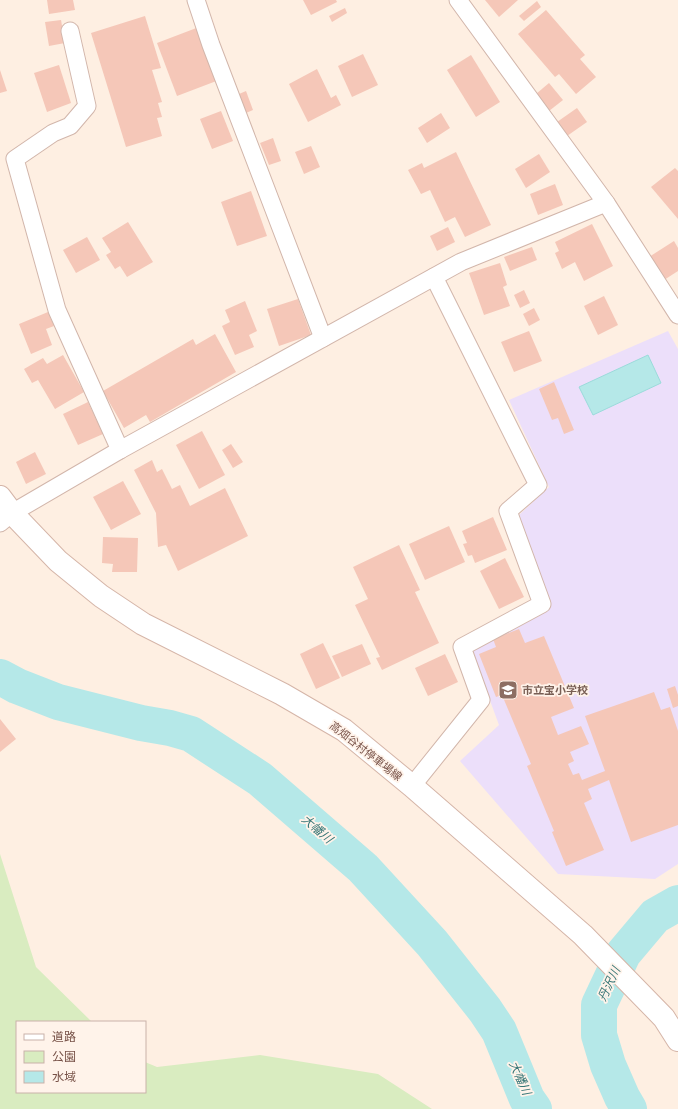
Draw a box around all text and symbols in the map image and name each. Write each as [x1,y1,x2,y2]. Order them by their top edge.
school or university icon: 市立宝小学校 [497,679,519,701]
place label: 市立宝小学校 [522,683,588,697]
street label: 高畑谷村停車場線 [327,718,405,784]
water label: 大幡川 [299,811,337,847]
water label: 丹沢川 [594,962,624,1003]
legend [16,1021,146,1093]
text: 道路 [52,1029,76,1044]
text: 公園 [52,1049,76,1064]
water label: 大幡川 [506,1058,535,1099]
text: 水域 [52,1069,76,1084]

